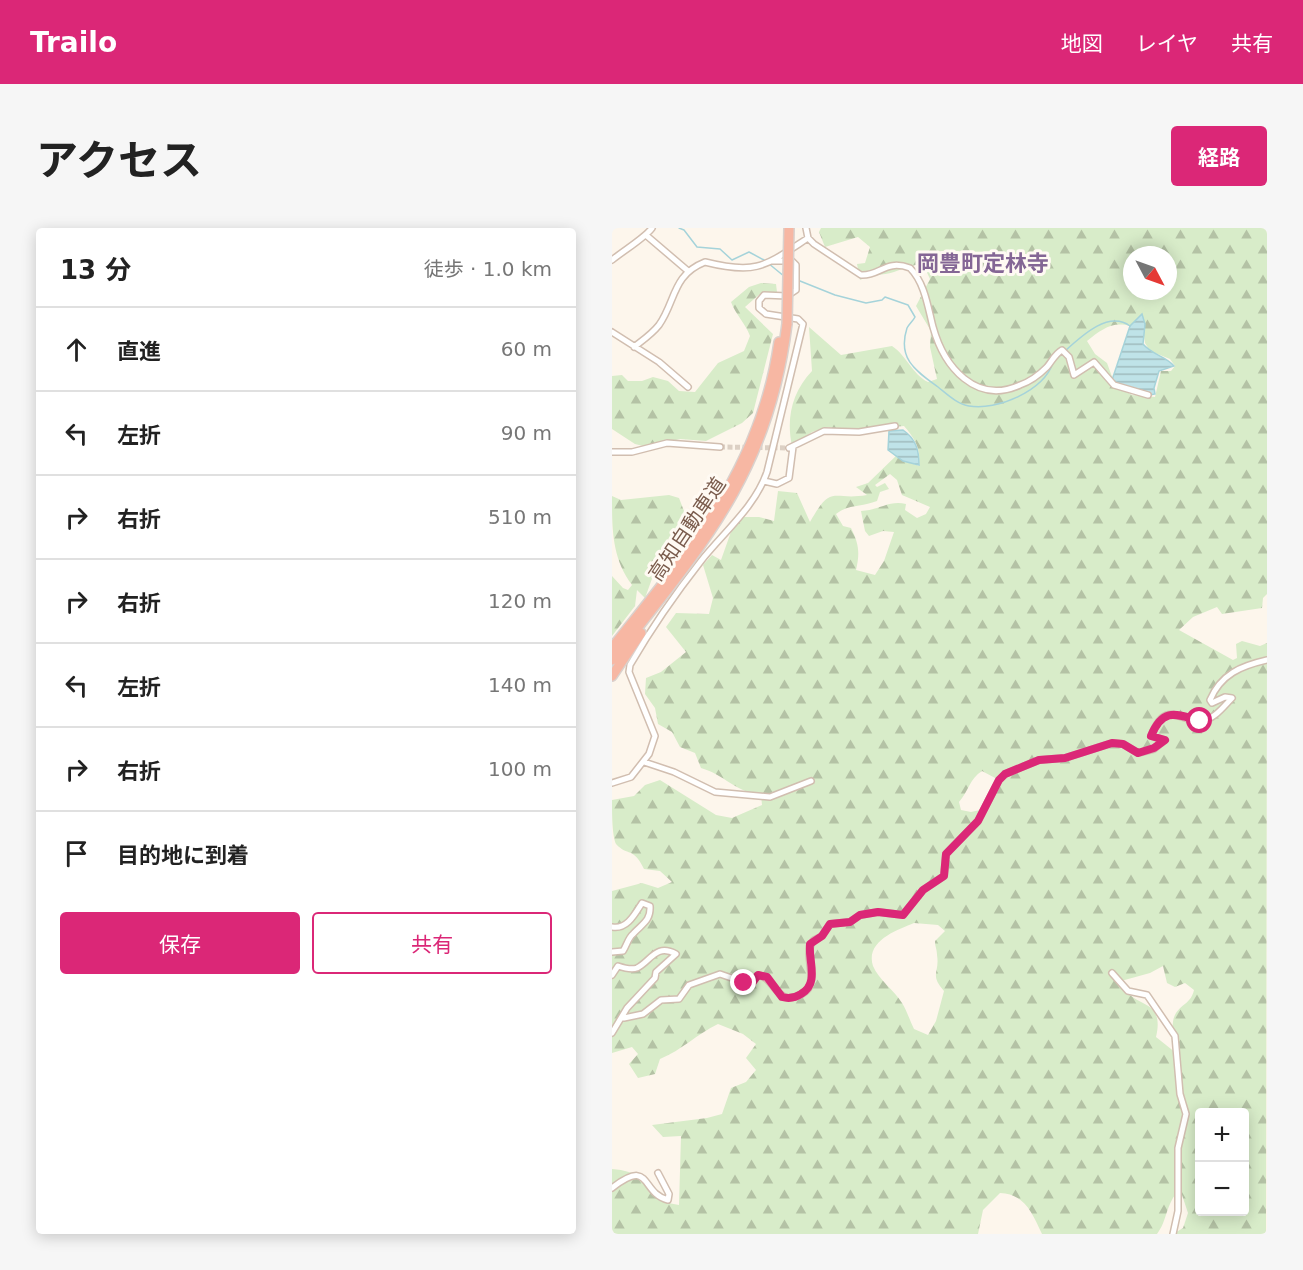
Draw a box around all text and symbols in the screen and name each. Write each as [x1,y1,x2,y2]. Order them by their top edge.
text: Trailo [30,26,117,59]
text: 地図 [1061,32,1103,56]
text: レイヤ [1136,32,1198,56]
text: 共有 [1231,32,1273,56]
button: 経路 [1171,126,1267,186]
text: アクセス [36,136,202,185]
north arrow [1123,246,1177,300]
district label: 岡豊町定林寺 [917,251,1049,276]
text: 13 分 [60,255,131,285]
text: 徒歩 · 1.0 km [424,257,552,281]
icon: ahead [60,333,93,366]
text: 60 m [501,337,552,361]
text: 直進 [117,339,161,364]
icon: left [60,417,93,450]
text: 90 m [501,421,552,445]
text: 左折 [117,423,161,448]
street label: 高知自動車道 [643,473,731,585]
icon: right [60,501,93,534]
text: 510 m [488,505,552,529]
text: 右折 [117,507,161,532]
icon: right [60,585,93,618]
text: 120 m [488,589,552,613]
text: 右折 [117,591,161,616]
icon: left [60,669,93,702]
text: 140 m [488,673,552,697]
text: 左折 [117,675,161,700]
route start [1186,707,1212,733]
icon: right [60,753,93,786]
text: 100 m [488,757,552,781]
text: 右折 [117,759,161,784]
icon: arrive [60,837,93,870]
text: 目的地に到着 [117,843,249,868]
button: 保存 [60,912,300,974]
button: 共有 [312,912,552,974]
route end [730,969,756,995]
map controls [1195,1108,1249,1216]
button: + [1195,1108,1249,1162]
button: − [1195,1162,1249,1216]

